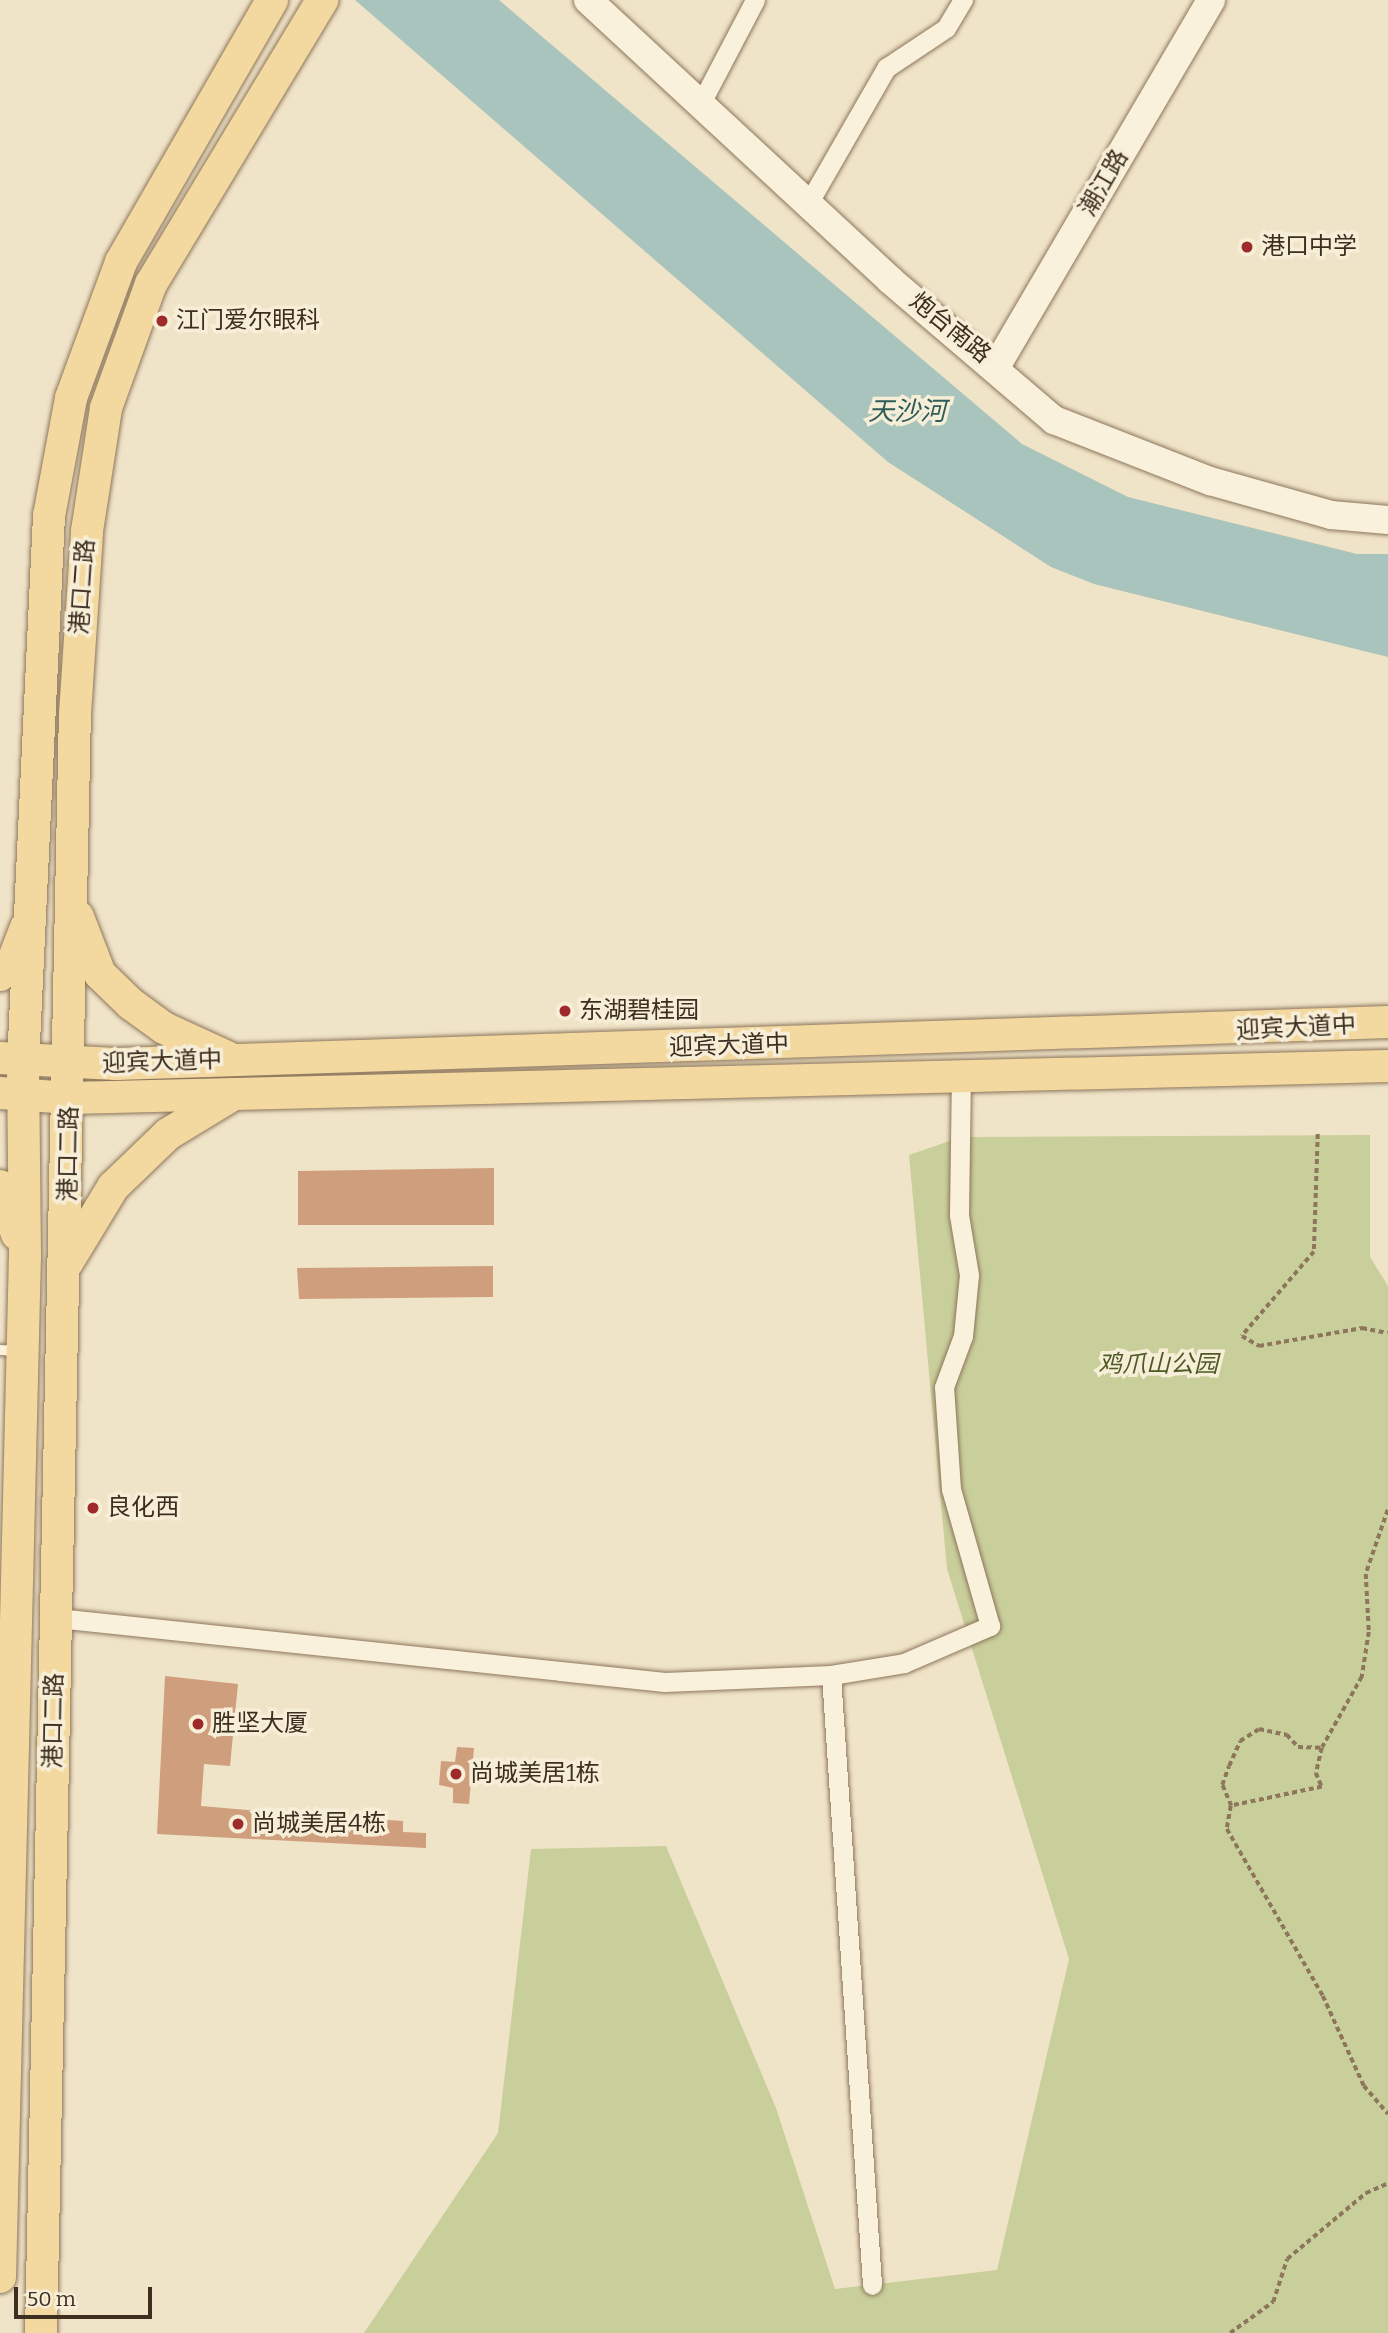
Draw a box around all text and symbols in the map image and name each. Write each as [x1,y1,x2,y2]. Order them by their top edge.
street label: 潮江路 [1074,145,1134,221]
place label: 港口中学 [1261,233,1357,261]
marker: 港口中学 [1239,239,1255,255]
street label: 炮台南路 [904,287,996,369]
place label: 江门爱尔眼科 [176,307,320,335]
marker: 江门爱尔眼科 [154,313,170,329]
water label: 天沙河 [868,396,946,428]
street label: 港口二路 [65,538,101,636]
place label: 东湖碧桂园 [579,997,699,1025]
marker: 东湖碧桂园 [557,1003,573,1019]
street label: 迎宾大道中 [1235,1010,1357,1046]
street label: 迎宾大道中 [669,1030,789,1062]
street label: 迎宾大道中 [102,1046,222,1078]
street label: 港口二路 [54,1106,84,1202]
park label: 鸡爪山公园 [1098,1351,1218,1379]
place label: 良化西 [107,1494,179,1522]
marker: 良化西 [85,1500,101,1516]
street label: 港口二路 [39,1673,69,1769]
place label: 胜坚大厦 [212,1710,308,1738]
marker: 胜坚大厦 [190,1716,206,1732]
place label: 尚城美居1栋 [470,1760,600,1788]
marker: 尚城美居1栋 [448,1766,464,1782]
place label: 尚城美居4栋 [252,1810,386,1838]
marker: 尚城美居4栋 [230,1816,246,1832]
scale bar [18,2274,156,2318]
text: 50 m [27,2286,76,2312]

